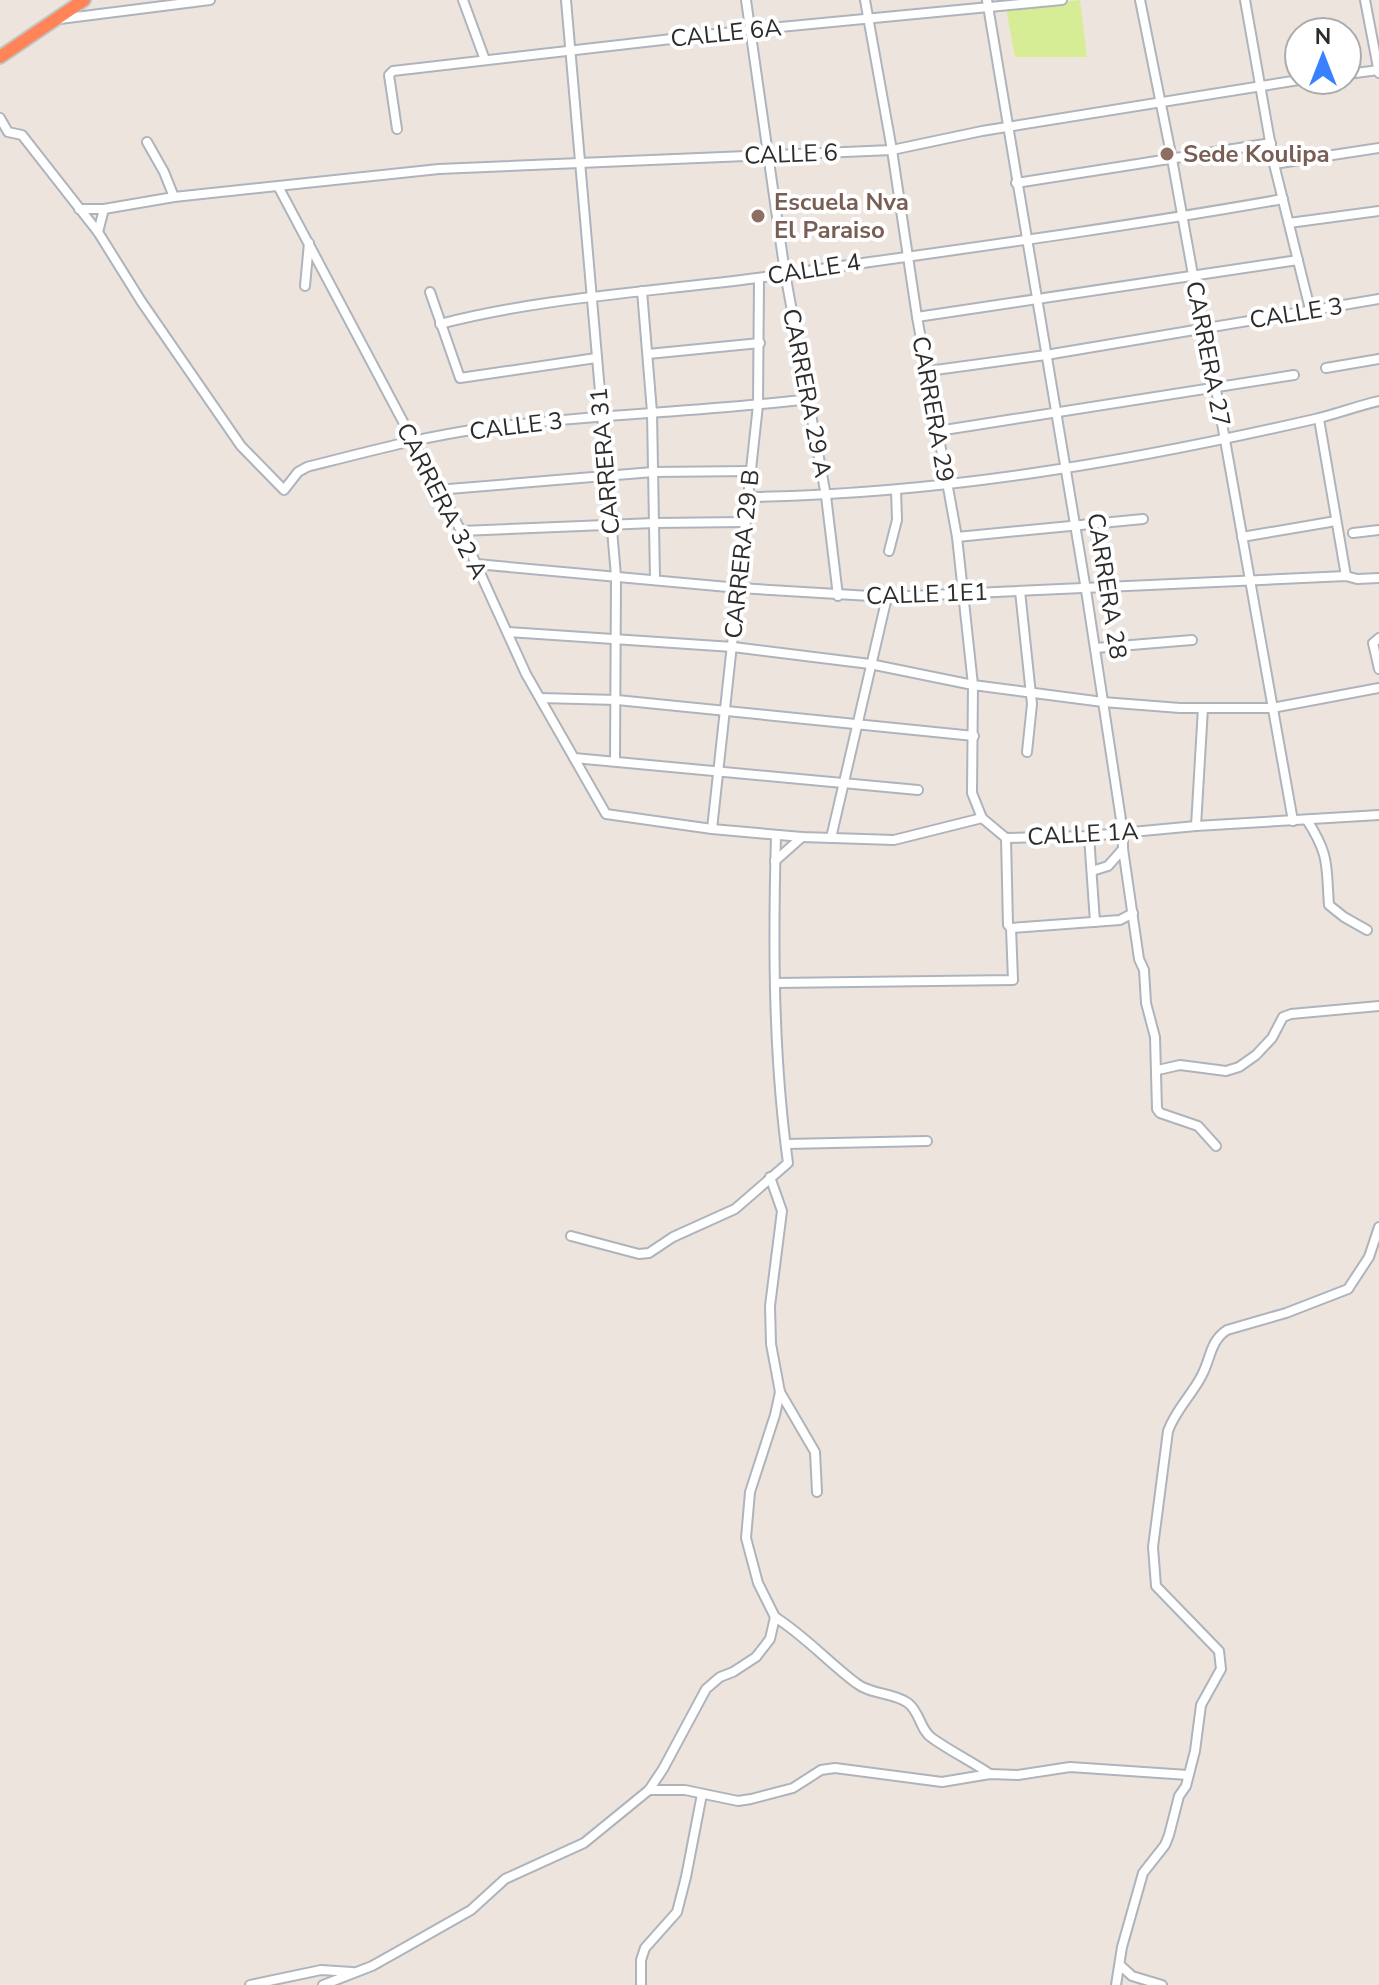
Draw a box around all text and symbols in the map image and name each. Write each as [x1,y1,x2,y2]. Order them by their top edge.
street label: CALLE 6A [669,11,784,55]
north arrow [1283,16,1363,96]
text: N [1315,22,1331,52]
street label: CALLE 6 [744,136,838,172]
place label: Sede Koulipa [1183,138,1330,170]
marker: Sede Koulipa [1158,145,1176,163]
place label: Escuela Nva El Paraiso [774,186,909,246]
marker: Escuela Nva El Paraiso [749,207,767,225]
street label: CALLE 4 [765,246,863,292]
street label: CARRERA 27 [1178,279,1238,429]
street label: CALLE 3 [1247,290,1345,336]
street label: CARRERA 29 A [775,306,839,481]
street label: CARRERA 29 [904,334,962,484]
street label: CARRERA 31 [583,386,627,536]
street label: CALLE 3 [467,404,565,448]
street label: CARRERA 32 A [389,417,495,585]
street label: CARRERA 29 B [717,468,767,640]
street label: CARRERA 28 [1080,511,1134,661]
street label: CALLE 1E1 [865,576,989,612]
street label: CALLE 1A [1027,815,1140,853]

